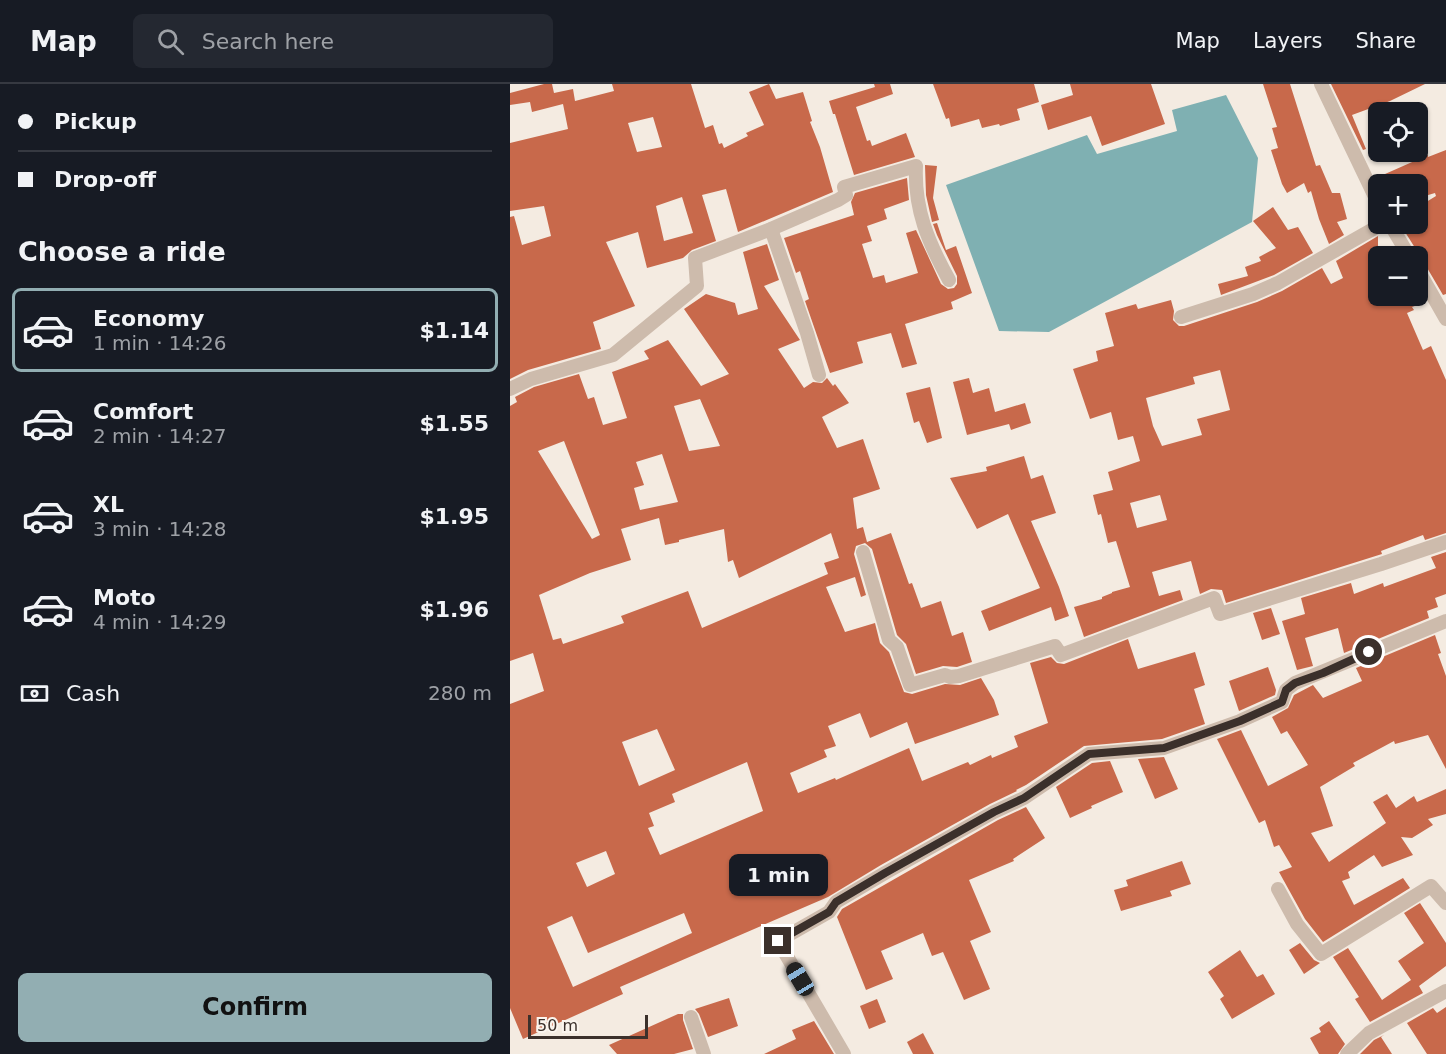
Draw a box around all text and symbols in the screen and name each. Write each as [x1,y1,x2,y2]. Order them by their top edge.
search box [133,14,553,68]
text: Map [30,25,97,58]
icon: search [154,25,187,58]
text: Search here [202,29,334,54]
text: Map [1176,29,1220,53]
text: Layers [1253,29,1322,53]
text: Share [1355,29,1416,53]
map controls [1368,102,1428,306]
button: locate [1368,102,1428,162]
text: Pickup [54,109,137,134]
text: Drop-off [54,167,156,192]
button: + [1368,174,1428,234]
text: Choose a ride [18,236,226,267]
button: − [1368,246,1428,306]
icon: car [21,303,75,357]
text: Economy [93,306,204,331]
text: $1.14 [419,318,489,343]
text: 1 min · 14:26 [93,331,227,355]
icon: car [21,396,75,450]
text: Comfort [93,399,193,424]
text: $1.55 [419,411,489,436]
text: 2 min · 14:27 [93,424,227,448]
icon: car [21,489,75,543]
text: XL [93,492,124,517]
text: $1.95 [419,504,489,529]
text: 3 min · 14:28 [93,517,227,541]
icon: car [21,582,75,636]
text: Moto [93,585,156,610]
text: $1.96 [419,597,489,622]
text: 4 min · 14:29 [93,610,227,634]
route start [1355,638,1382,665]
icon: cash [18,677,51,710]
text: Cash [66,681,120,706]
text: 280 m [428,681,492,705]
callout: 1 min [728,854,828,896]
text: 1 min [747,863,810,887]
route end [764,927,791,954]
car [783,959,817,999]
button: Confirm [18,973,492,1042]
scale bar [528,1012,648,1040]
text: 50 m [537,1016,578,1035]

